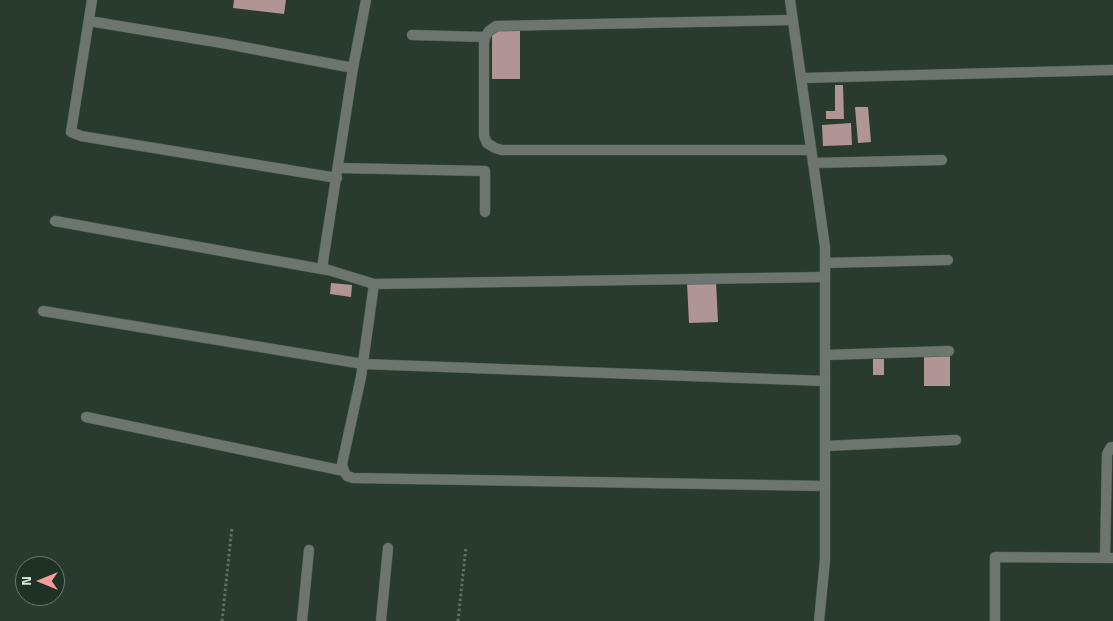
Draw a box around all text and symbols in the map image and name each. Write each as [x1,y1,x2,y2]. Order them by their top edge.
north arrow [15,556,65,606]
text: N [15,576,36,586]

